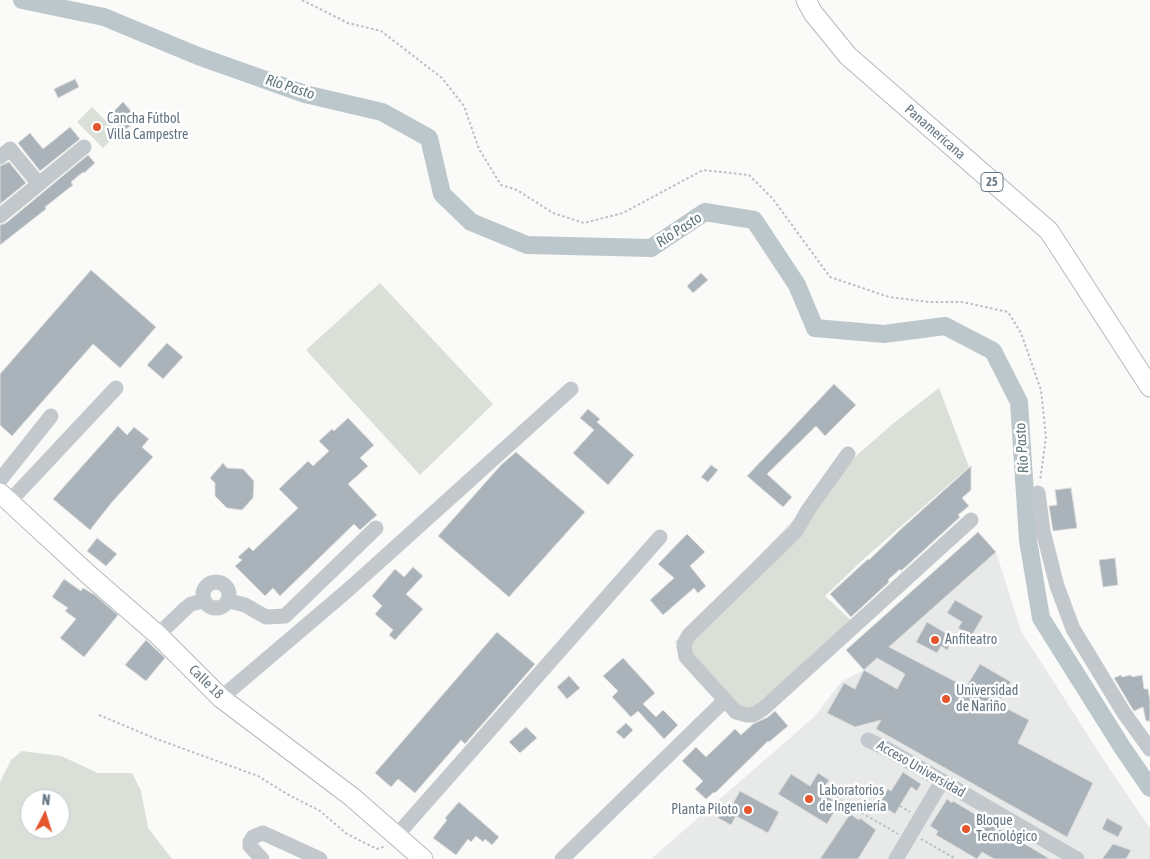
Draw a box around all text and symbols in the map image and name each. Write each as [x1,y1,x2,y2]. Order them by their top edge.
water label: Río Pasto [263,71,317,103]
street label: Panamericana [901,101,969,163]
place label: Cancha Fútbol Villa Campestre [107,111,188,144]
marker: Cancha Fútbol Villa Campestre [91,121,103,133]
road number: 25 [981,172,1003,192]
water label: Río Pasto [653,209,705,251]
water label: Río Pasto [1011,422,1033,474]
place label: Anfiteatro [945,632,997,648]
marker: Anfiteatro [929,634,941,646]
street label: Calle 18 [185,662,227,702]
place label: Universidad de Nariño [956,683,1018,716]
marker: Universidad de Nariño [940,693,952,705]
street label: Acceso Universidad [874,737,968,801]
place label: Laboratorios de Ingeniería [819,783,887,816]
north arrow [20,789,70,839]
text: N [41,792,51,808]
marker: Laboratorios de Ingeniería [803,793,815,805]
place label: Planta Piloto [671,802,738,818]
marker: Planta Piloto [742,804,754,816]
place label: Bloque Tecnológico [976,813,1037,846]
marker: Bloque Tecnológico [960,823,972,835]

